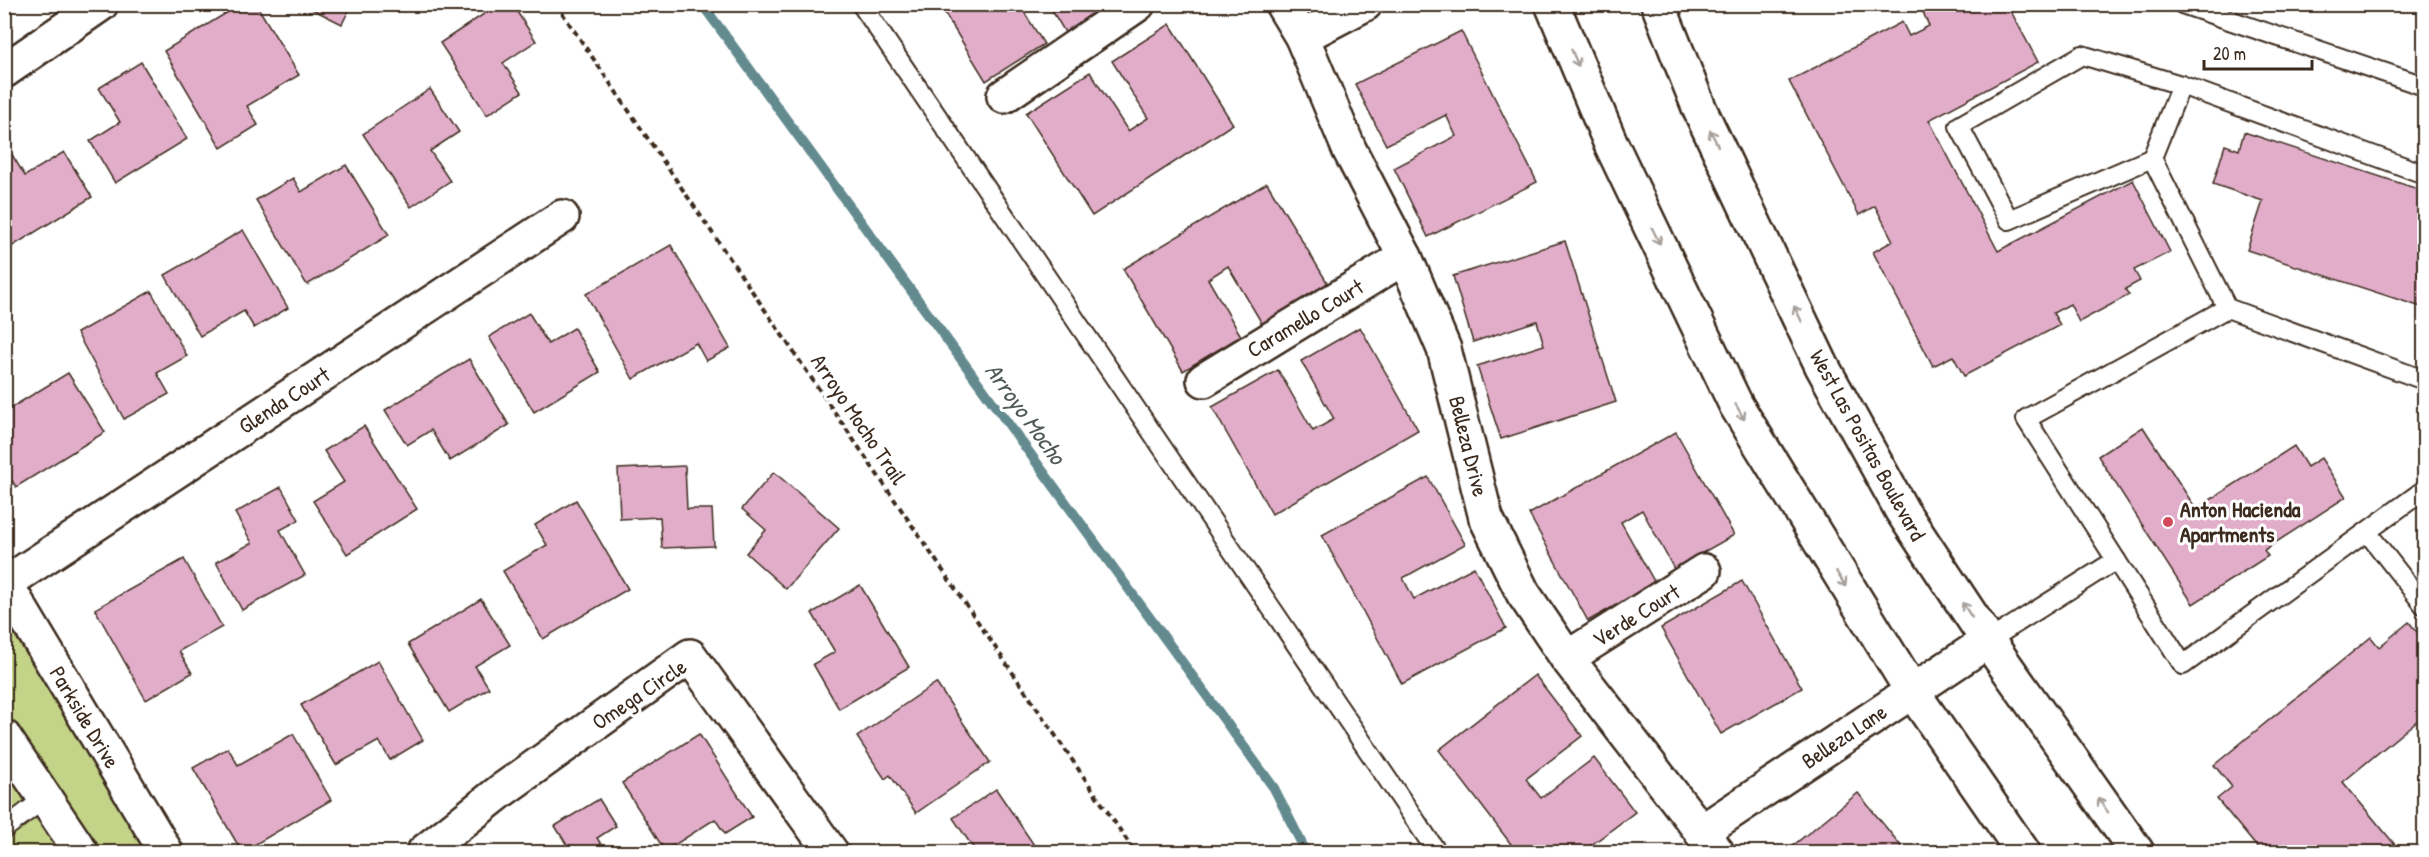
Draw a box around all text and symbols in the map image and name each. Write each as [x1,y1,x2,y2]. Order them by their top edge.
scale bar [2204,33,2312,71]
text: 20 m [2213,41,2246,66]
one-way arrow [1570,49,1581,67]
one-way arrow [1707,129,1719,147]
one-way arrow [1650,227,1662,245]
street label: Caramello Court [1241,271,1369,365]
one-way arrow [1791,305,1803,323]
street label: West Las Positas Boulevard [1803,344,1933,546]
street label: Arroyo Mocho Trail [804,348,914,490]
water label: Arroyo Mocho [977,356,1075,473]
street label: Glenda Court [233,359,336,441]
street label: Belleza Drive [1442,393,1496,500]
one-way arrow [1735,403,1747,420]
place label: Anton Hacienda Apartments [2180,494,2301,550]
marker: Anton Hacienda Apartments [2161,515,2175,529]
one-way arrow [1835,570,1848,587]
street label: Verde Court [1587,576,1686,654]
one-way arrow [1961,602,1973,619]
street label: Omega Circle [586,651,692,737]
street label: Parkside Drive [43,660,127,774]
street label: Belleza Lane [1796,696,1893,775]
one-way arrow [2096,797,2109,813]

